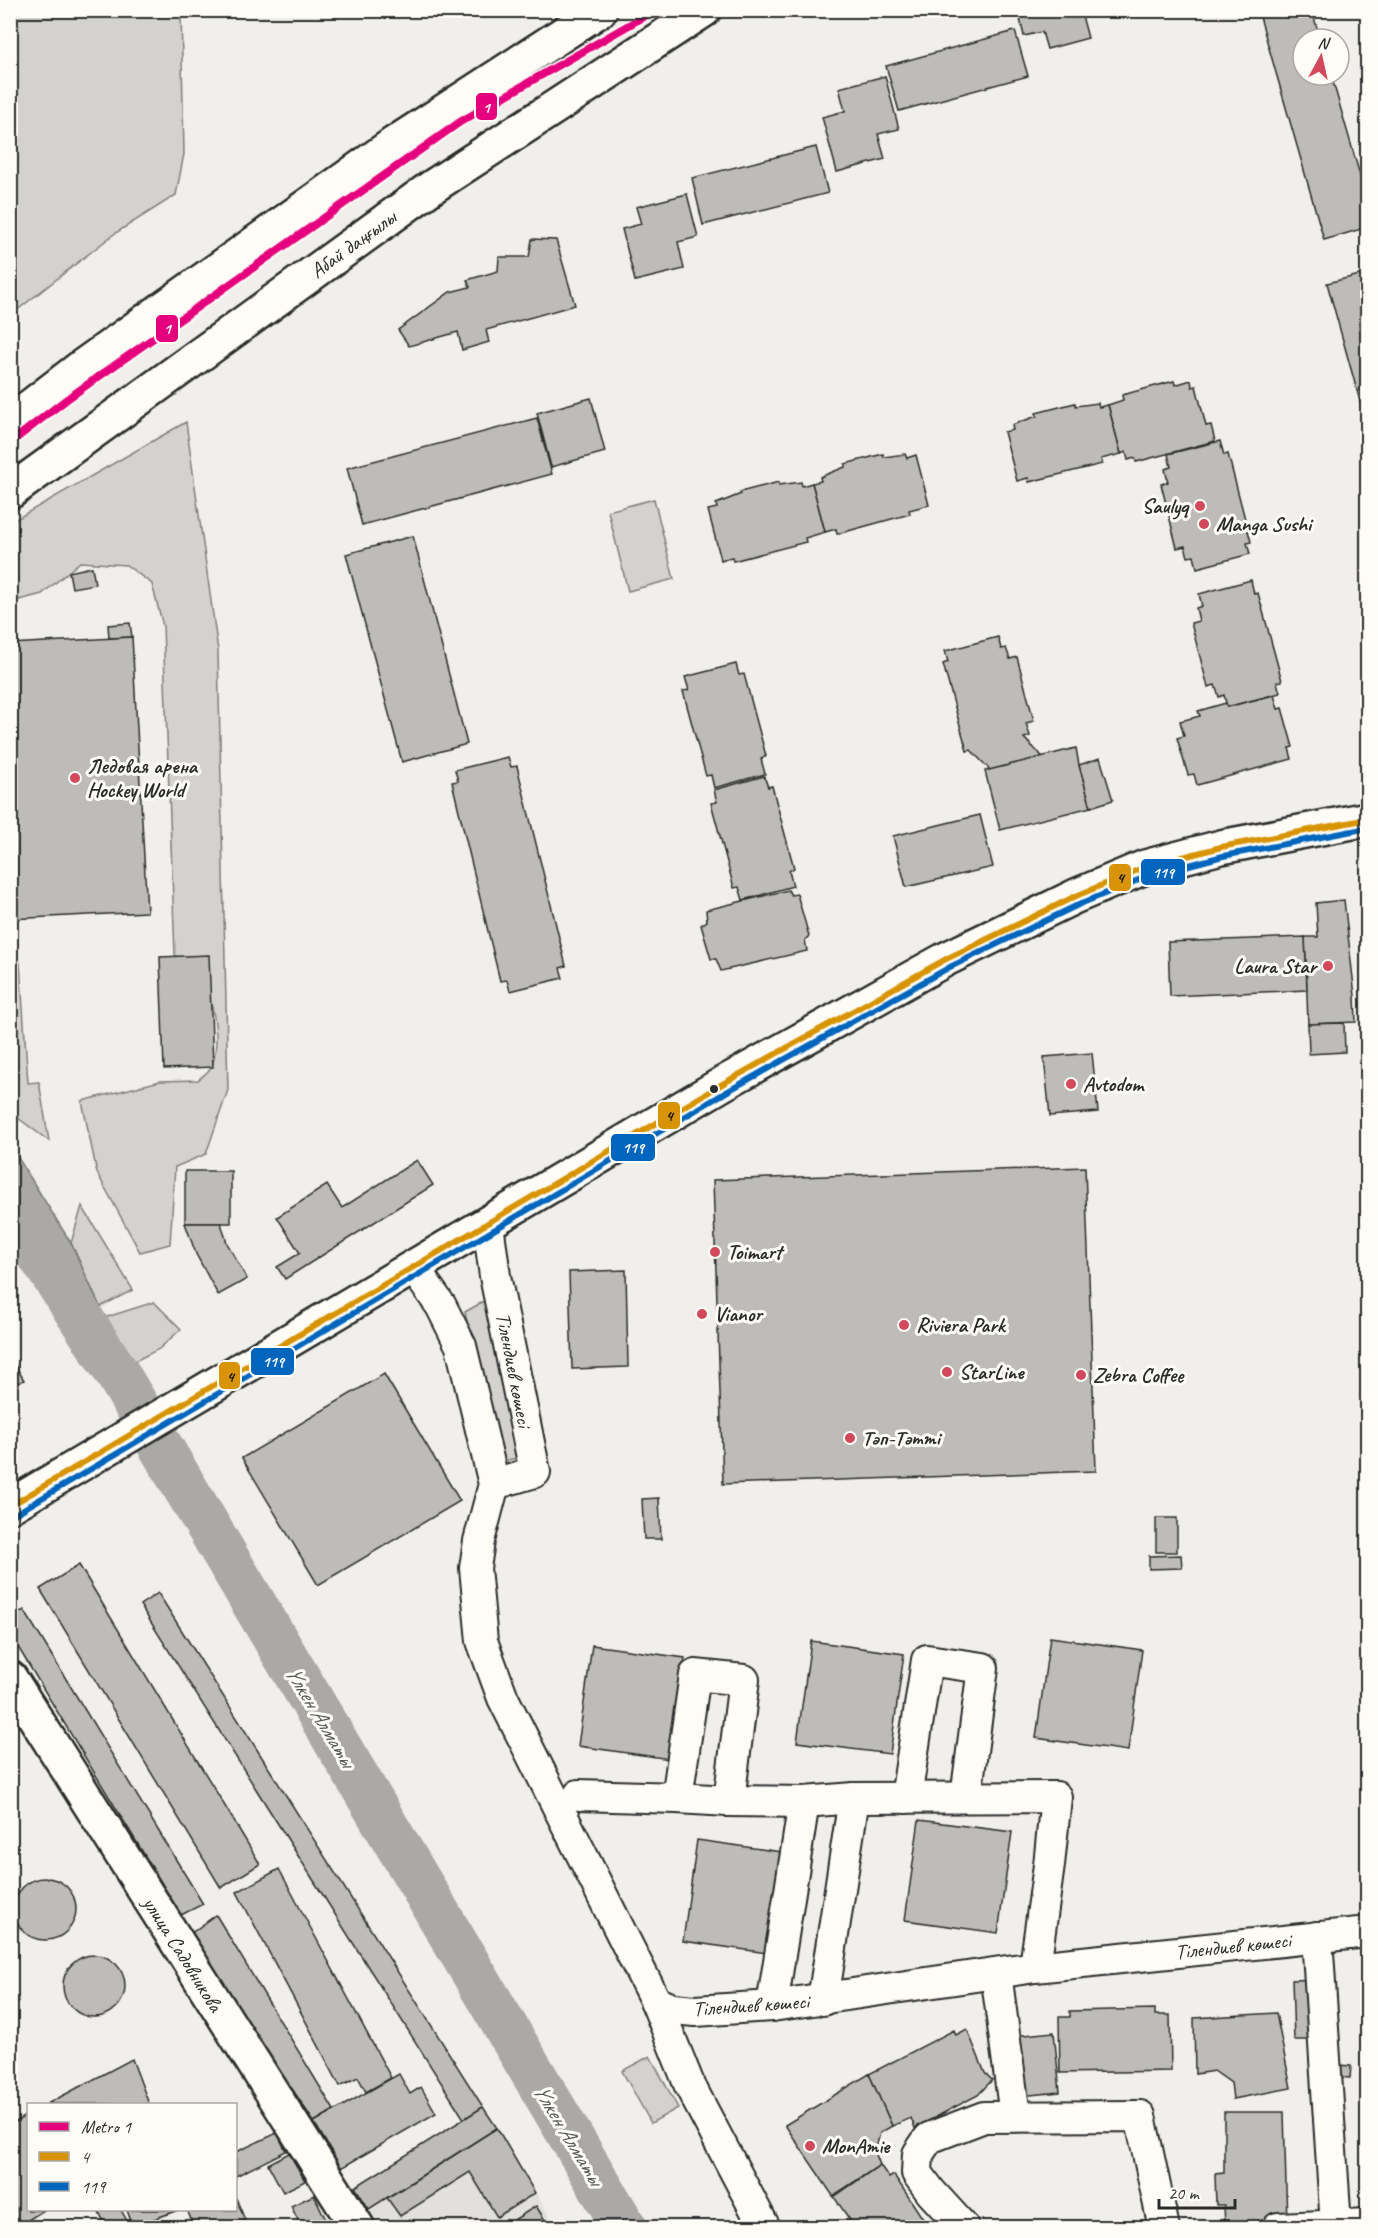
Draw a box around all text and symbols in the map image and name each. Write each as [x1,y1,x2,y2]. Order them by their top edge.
north arrow [1291,27,1351,87]
text: N [1317,33,1332,54]
line badge: 1 [475,92,498,121]
text: 1 [482,98,491,118]
street label: Абай даңғылы [305,203,403,284]
line badge: 1 [155,314,179,343]
text: 1 [163,319,172,339]
place label: Saulyq [1142,493,1190,520]
marker: Saulyq [1193,499,1207,513]
place label: Manga Sushi [1216,511,1314,537]
marker: Manga Sushi [1197,517,1211,531]
place label: Ледовая арена Hockey World [87,753,198,803]
marker: Ледовая арена Hockey World [68,771,82,785]
line badge: 119 [1140,858,1186,886]
line badge: 4 [1108,863,1132,892]
text: 119 [1152,863,1176,883]
text: 4 [1116,868,1125,888]
place label: Laura Star [1234,953,1318,979]
marker: Laura Star [1321,959,1335,973]
place label: Avtodom [1083,1071,1145,1097]
marker: Avtodom [1064,1077,1078,1091]
unlabelled marker [708,1083,720,1095]
line badge: 4 [657,1101,681,1130]
text: 4 [665,1106,674,1126]
line badge: 119 [610,1133,656,1162]
text: 119 [622,1138,646,1158]
place label: Toimart [727,1239,785,1265]
marker: Toimart [708,1245,722,1259]
place label: Vianor [714,1301,764,1327]
marker: Vianor [695,1307,709,1321]
street label: Тілендиев көшесі [490,1310,538,1433]
place label: Riviera Park [916,1312,1007,1338]
marker: Riviera Park [897,1318,911,1332]
line badge: 119 [250,1347,295,1376]
text: 119 [262,1352,286,1372]
place label: StarLine [959,1359,1025,1385]
line badge: 4 [218,1361,241,1390]
place label: Zebra Coffee [1093,1362,1185,1388]
marker: StarLine [940,1365,954,1379]
text: 4 [226,1367,235,1387]
marker: Zebra Coffee [1074,1368,1088,1382]
place label: Тәп-Тәтті [862,1425,943,1451]
marker: Тәп-Тәтті [843,1431,857,1445]
water label: Үлкен Алматы [279,1661,363,1775]
street label: улица Садовникова [136,1890,230,2018]
street label: Тілендиев көшесі [1174,1927,1295,1965]
street label: Тілендиев көшесі [692,1988,813,2022]
water label: Үлкен Алматы [527,2079,611,2193]
legend [27,2103,237,2211]
text: Metro 1 [81,2116,132,2138]
place label: MonAmie [822,2133,891,2159]
marker: MonAmie [803,2139,817,2153]
text: 4 [81,2146,91,2168]
scale bar [1159,2172,1236,2210]
text: 119 [81,2176,107,2198]
text: 20 m [1168,2182,1201,2204]

